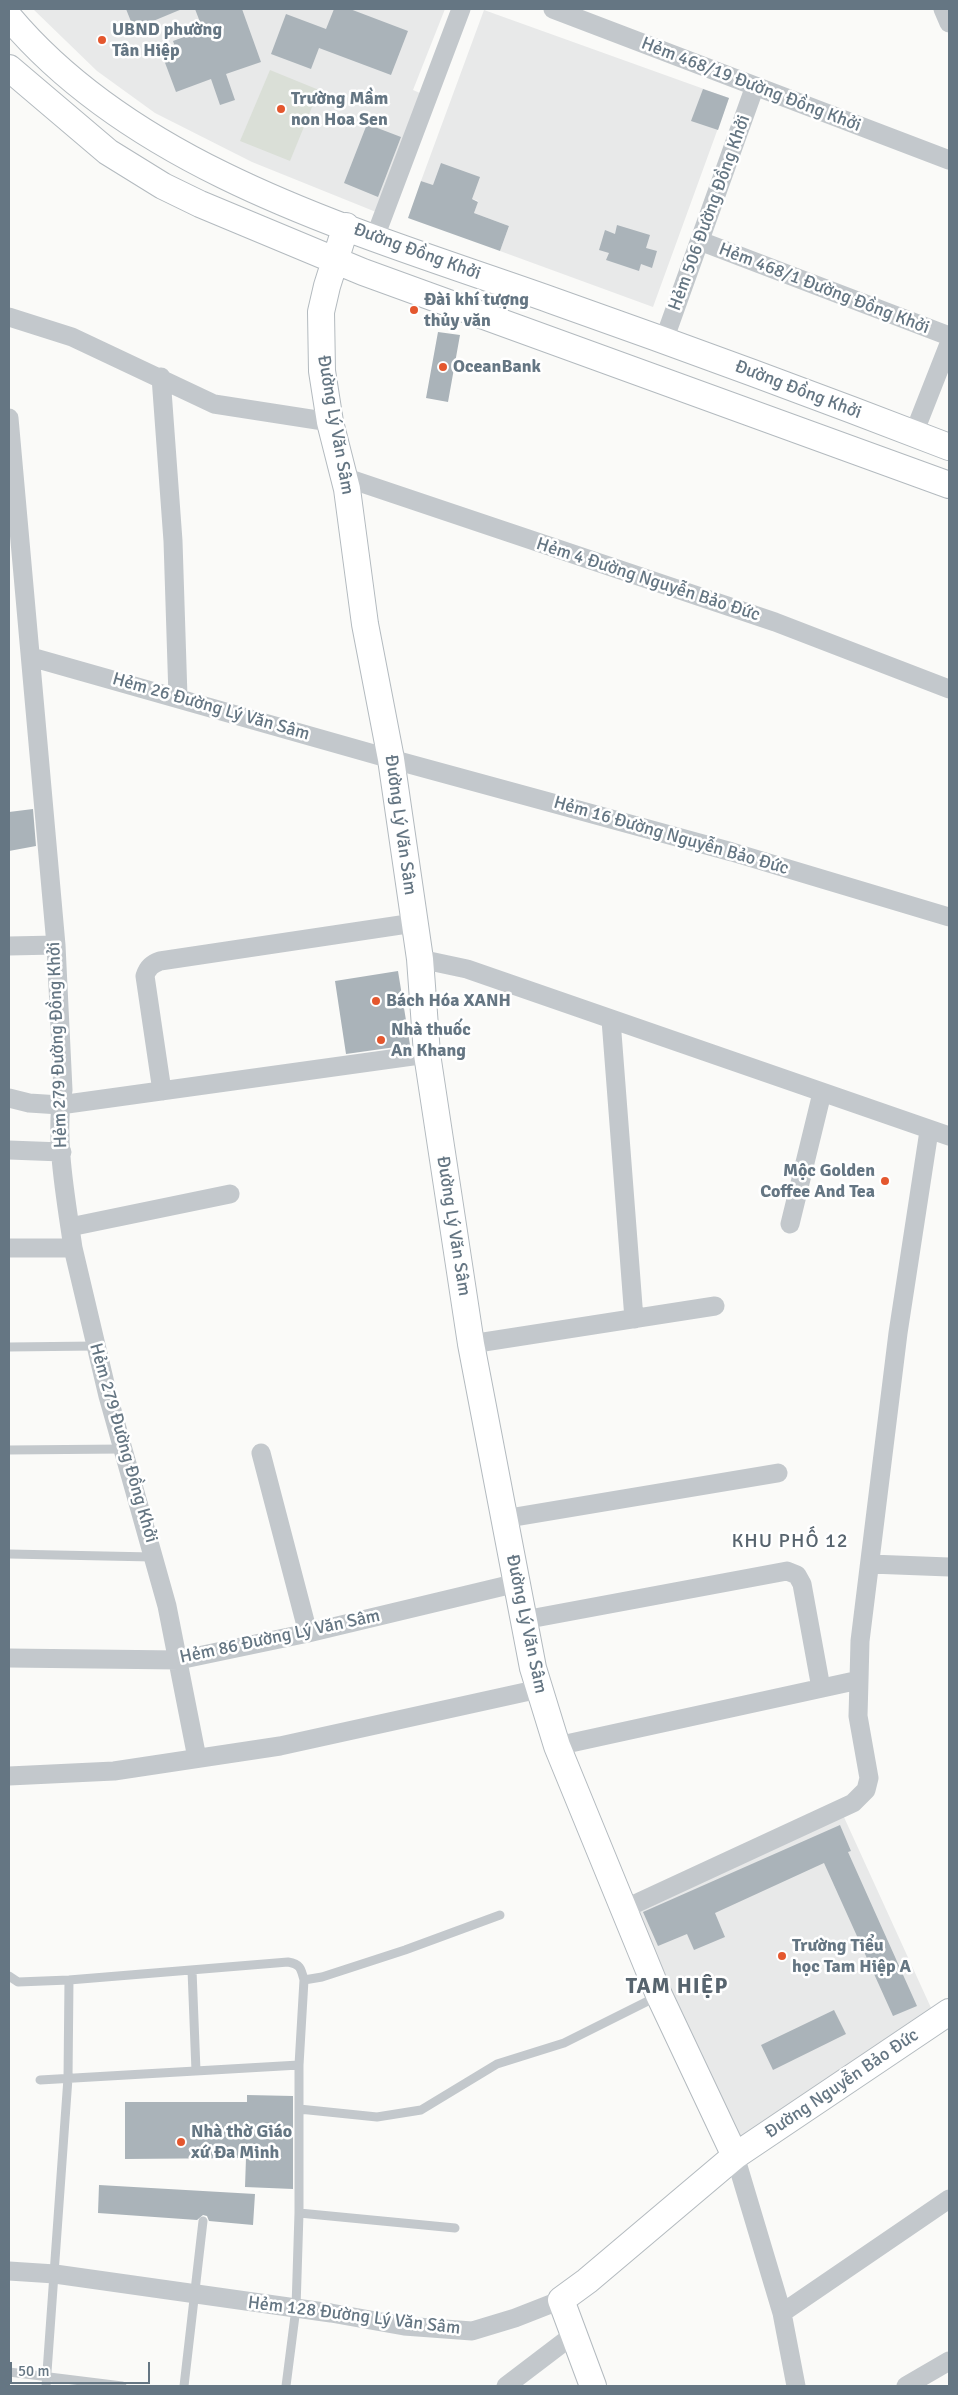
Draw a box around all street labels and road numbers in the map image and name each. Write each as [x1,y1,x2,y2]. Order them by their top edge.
street label: Hẻm 468/19 Đường Đồng Khởi [638,33,864,137]
street label: Hẻm 506 Đường Đồng Khởi [665,112,755,314]
street label: Đường Đồng Khởi [350,219,484,285]
street label: Hẻm 468/1 Đường Đồng Khởi [716,239,932,339]
street label: Đường Lý Văn Sâm [312,353,358,497]
street label: Đường Đồng Khởi [732,356,864,424]
street label: Hẻm 4 Đường Nguyễn Bảo Đức [533,534,763,626]
street label: Hẻm 26 Đường Lý Văn Sâm [110,668,312,746]
street label: Đường Lý Văn Sâm [379,753,421,897]
street label: Hẻm 16 Đường Nguyễn Bảo Đức [551,792,791,880]
street label: Hẻm 279 Đường Đồng Khởi [44,941,72,1149]
street label: Đường Lý Văn Sâm [431,1154,475,1298]
street label: Hẻm 279 Đường Đồng Khởi [84,1341,162,1545]
street label: Đường Lý Văn Sâm [501,1553,551,1695]
street label: Hẻm 86 Đường Lý Văn Sâm [178,1605,382,1669]
street label: Đường Nguyễn Bảo Đức [761,2025,923,2143]
street label: Hẻm 128 Đường Lý Văn Sâm [246,2292,462,2340]

